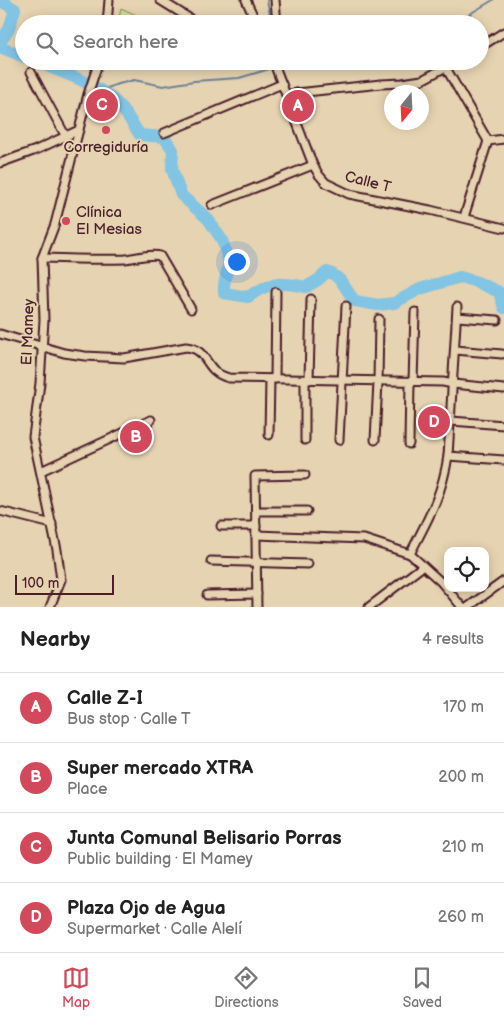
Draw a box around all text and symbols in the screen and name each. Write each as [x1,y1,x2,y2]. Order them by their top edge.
search box [15,15,489,70]
icon: search [33,29,61,57]
text: Search here [73,31,178,54]
north arrow [384,85,429,130]
pin: C [86,86,118,124]
pin: A [282,87,314,125]
marker: Corregiduría [100,124,112,136]
place label: Corregiduría [63,138,149,157]
street label: Calle T [343,167,393,197]
place label: Clínica El Mesias [76,203,143,239]
marker: Clínica El Mesias [60,215,72,227]
your location [224,249,250,275]
street label: El Mamey [17,298,39,366]
pin: D [418,403,450,441]
pin: B [120,418,152,456]
map controls [444,547,489,592]
button: locate [444,547,489,592]
scale bar [15,572,114,595]
text: 100 m [22,575,59,592]
text: Nearby [20,627,90,652]
text: 4 results [422,630,484,649]
text: Calle Z-I [67,687,143,710]
text: A [31,698,41,717]
text: 170 m [443,698,484,717]
text: Bus stop · Calle T [67,710,191,729]
text: Super mercado XTRA [67,757,253,780]
text: B [30,768,42,787]
text: 200 m [438,768,484,787]
text: Place [67,780,108,799]
text: Junta Comunal Belisario Porras [67,827,342,850]
text: C [30,838,42,857]
text: 210 m [442,838,484,857]
text: Public building · El Mamey [67,850,253,869]
text: Plaza Ojo de Agua [67,897,226,920]
text: D [30,908,42,927]
text: 260 m [438,908,484,927]
text: Supermarket · Calle Alelí [67,920,242,939]
tab: Map [62,964,90,1011]
tab: Directions [214,964,279,1011]
tab: Saved [403,964,442,1011]

